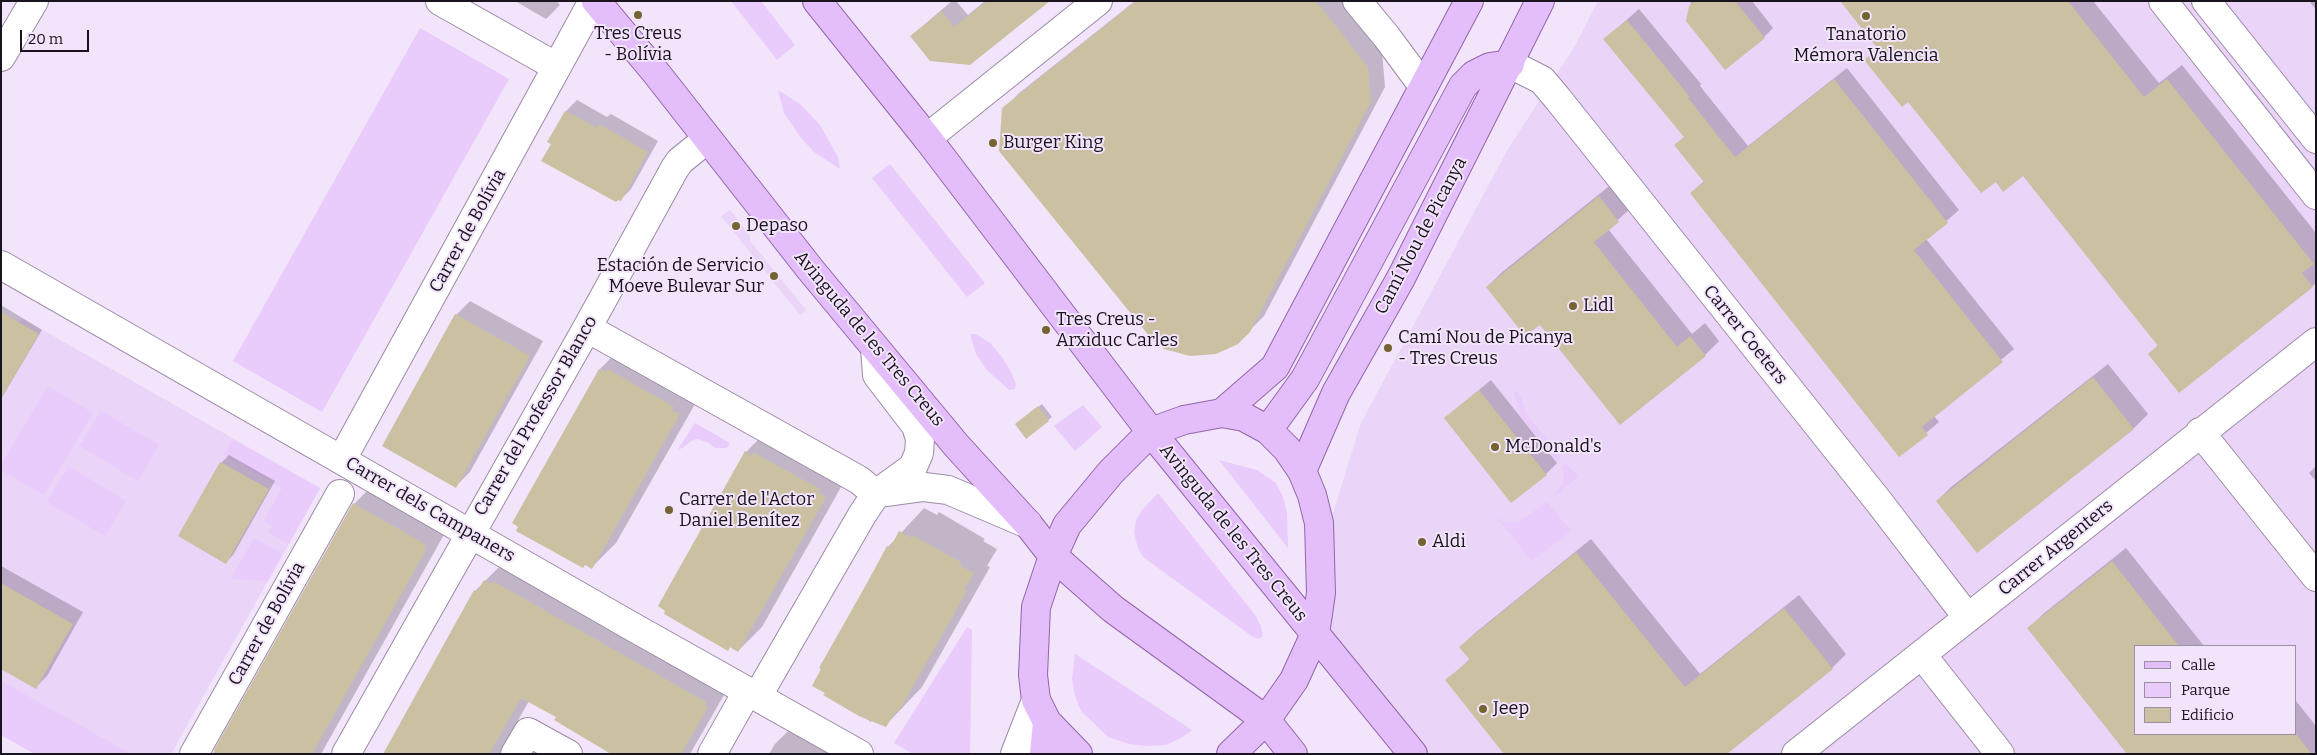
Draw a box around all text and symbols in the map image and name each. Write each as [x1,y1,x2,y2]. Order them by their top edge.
marker: Tres Creus - Bolívia [632,9,644,21]
marker: Tanatorio Mémora Valencia [1860,10,1872,22]
scale bar [22,20,91,52]
place label: Tres Creus - Bolívia [594,23,682,66]
place label: Tanatorio Mémora Valencia [1793,24,1939,66]
text: 20 m [28,30,63,48]
place label: Burger King [1003,132,1104,154]
marker: Burger King [987,137,999,149]
street label: Camí Nou de Picanya [1370,154,1472,318]
street label: Carrer de Bolívia [425,165,511,297]
place label: Depaso [746,215,808,237]
marker: Depaso [730,220,742,232]
street label: Avinguda de les Tres Creus [789,247,949,431]
place label: Estación de Servicio Moeve Bulevar Sur [597,255,764,298]
marker: Estación de Servicio Moeve Bulevar Sur [768,270,780,282]
street label: Carrer Coeters [1698,281,1792,389]
place label: Lidl [1583,295,1614,317]
marker: Lidl [1567,300,1579,312]
place label: Tres Creus - Arxiduc Carles [1056,309,1178,352]
street label: Carrer del Professor Blanco [470,312,602,520]
marker: Tres Creus - Arxiduc Carles [1040,324,1052,336]
place label: Camí Nou de Picanya - Tres Creus [1398,327,1573,369]
marker: Camí Nou de Picanya - Tres Creus [1382,342,1394,354]
place label: McDonald's [1505,436,1602,458]
street label: Avinguda de les Tres Creus [1155,440,1311,626]
marker: McDonald's [1489,441,1501,453]
street label: Carrer dels Campaners [341,453,519,567]
place label: Carrer de l'Actor Daniel Benítez [679,489,814,532]
street label: Carrer Argenters [1994,495,2118,601]
marker: Carrer de l'Actor Daniel Benítez [663,504,675,516]
place label: Aldi [1432,531,1466,553]
marker: Aldi [1416,536,1428,548]
street label: Carrer de Bolívia [224,558,310,690]
legend [2134,645,2297,735]
text: Calle [2181,656,2215,674]
text: Parque [2181,681,2230,699]
place label: Jeep [1493,698,1529,720]
marker: Jeep [1477,703,1489,715]
text: Edificio [2181,706,2234,724]

